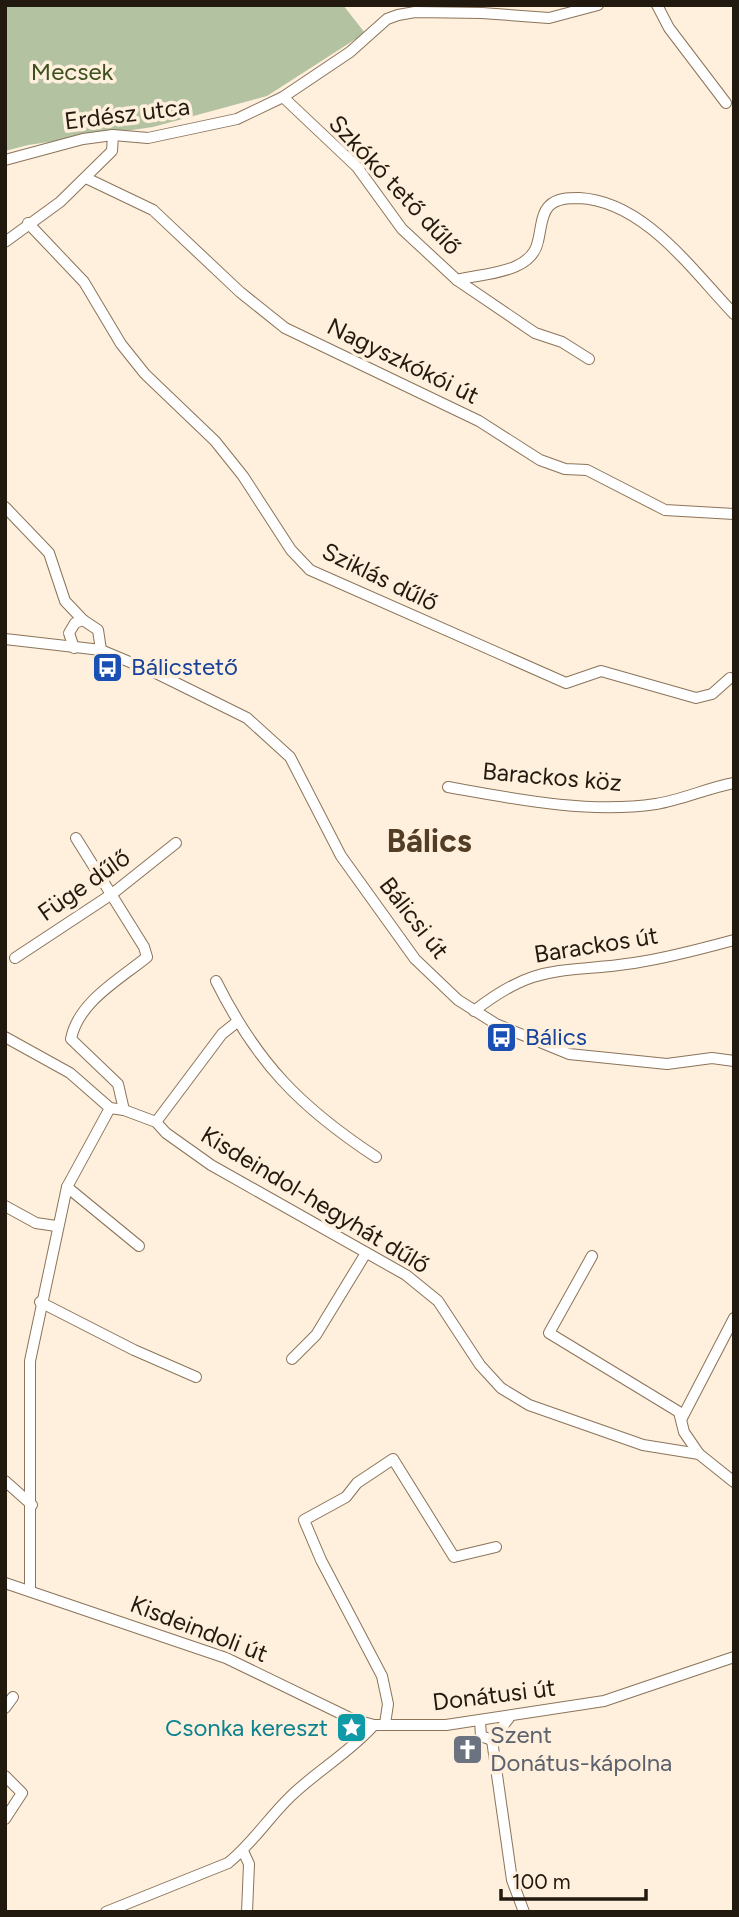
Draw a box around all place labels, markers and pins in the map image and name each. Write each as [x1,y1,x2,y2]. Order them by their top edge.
bus stop icon: Bálicstető [91,650,125,684]
place label: Bálicstető [131,652,238,681]
bus stop icon: Bálics [485,1020,519,1054]
place label: Bálics [525,1022,587,1051]
place icon: Csonka kereszt [334,1711,368,1745]
place label: Csonka kereszt [165,1713,328,1742]
place label: Szent Donátus-kápolna [490,1720,672,1777]
church icon: Szent Donátus-kápolna [450,1732,484,1766]

